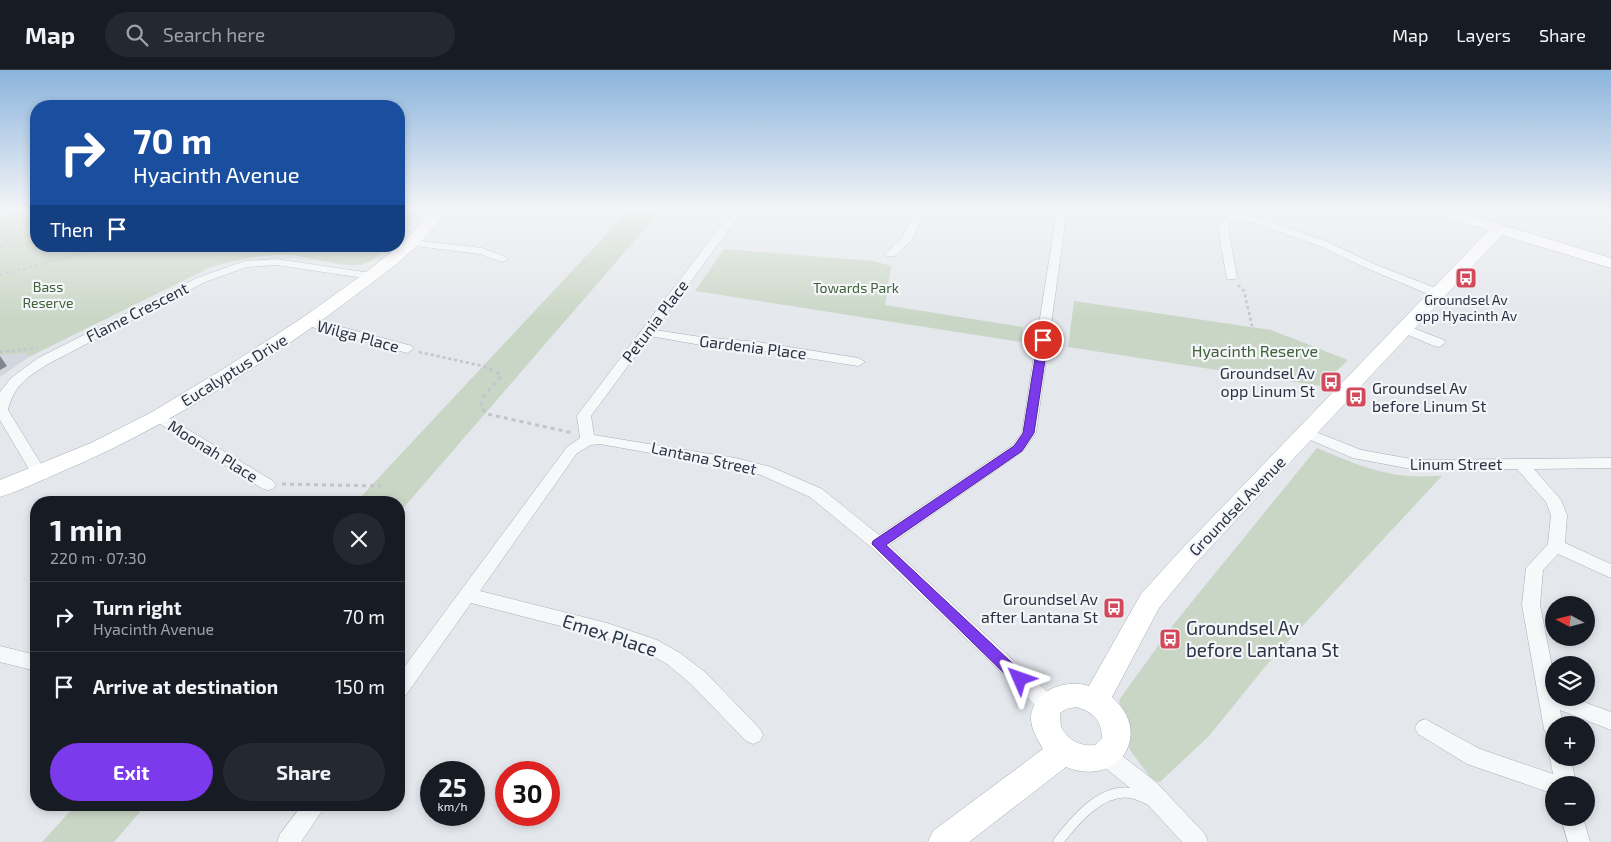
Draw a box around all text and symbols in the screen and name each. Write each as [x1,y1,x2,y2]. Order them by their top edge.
search box [105,12,455,57]
text: Map [25,20,75,49]
icon: search [123,21,151,49]
text: Search here [163,23,265,46]
text: Map [1392,24,1428,46]
text: Layers [1456,24,1511,46]
text: Share [1539,24,1586,46]
text: 70 m [133,119,212,161]
icon: right [50,120,115,185]
text: Hyacinth Avenue [133,161,300,187]
icon: arrive [103,215,131,243]
text: Then [50,218,93,241]
bus stop icon: Groundsel Av opp Hyacinth Av [1454,266,1478,290]
street label: Petunia Place [618,276,692,366]
park label: Bass Reserve [22,278,74,311]
street label: Flame Crescent [83,278,191,345]
park label: Towards Park [813,279,899,296]
place label: Groundsel Av opp Hyacinth Av [1415,291,1518,324]
street label: Wilga Place [315,315,401,356]
pin [1022,319,1064,361]
icon: arrive [1029,326,1057,354]
street label: Eucalyptus Drive [177,329,290,410]
street label: Gardenia Place [698,331,808,362]
park label: Hyacinth Reserve [1192,341,1318,360]
place label: Groundsel Av opp Linum St [1220,363,1316,400]
bus stop icon: Groundsel Av opp Linum St [1319,370,1343,394]
place label: Groundsel Av before Linum St [1372,378,1486,415]
bus stop icon: Groundsel Av before Linum St [1344,385,1368,409]
street label: Moonah Place [165,415,262,486]
street label: Lantana Street [650,437,759,478]
street label: Groundsel Avenue [1184,452,1289,559]
street label: Linum Street [1410,454,1502,473]
text: 1 min [50,511,122,547]
button: close [333,513,385,565]
text: 220 m · 07:30 [50,548,146,567]
place label: Groundsel Av after Lantana St [981,589,1099,626]
text: Turn right [93,596,181,619]
bus stop icon: Groundsel Av after Lantana St [1102,596,1126,620]
north arrow [1545,596,1595,646]
map controls [1545,596,1595,826]
icon: right [50,603,78,631]
text: 70 m [343,605,385,628]
street label: Emex Place [560,608,660,661]
place label: Groundsel Av before Lantana St [1186,616,1339,661]
text: Hyacinth Avenue [93,619,214,638]
bus stop icon: Groundsel Av before Lantana St [1158,627,1182,651]
position arrow [993,652,1045,704]
button: layers [1545,656,1595,706]
icon: arrive [50,673,78,701]
text: Arrive at destination [93,675,278,698]
text: 150 m [335,675,385,698]
button: + [1545,716,1595,766]
button: Exit [50,743,213,801]
button: Share [223,743,385,801]
speed limit sign: 30 [495,761,560,826]
text: 25 [438,772,467,802]
button: − [1545,776,1595,826]
text: km/h [438,799,467,813]

